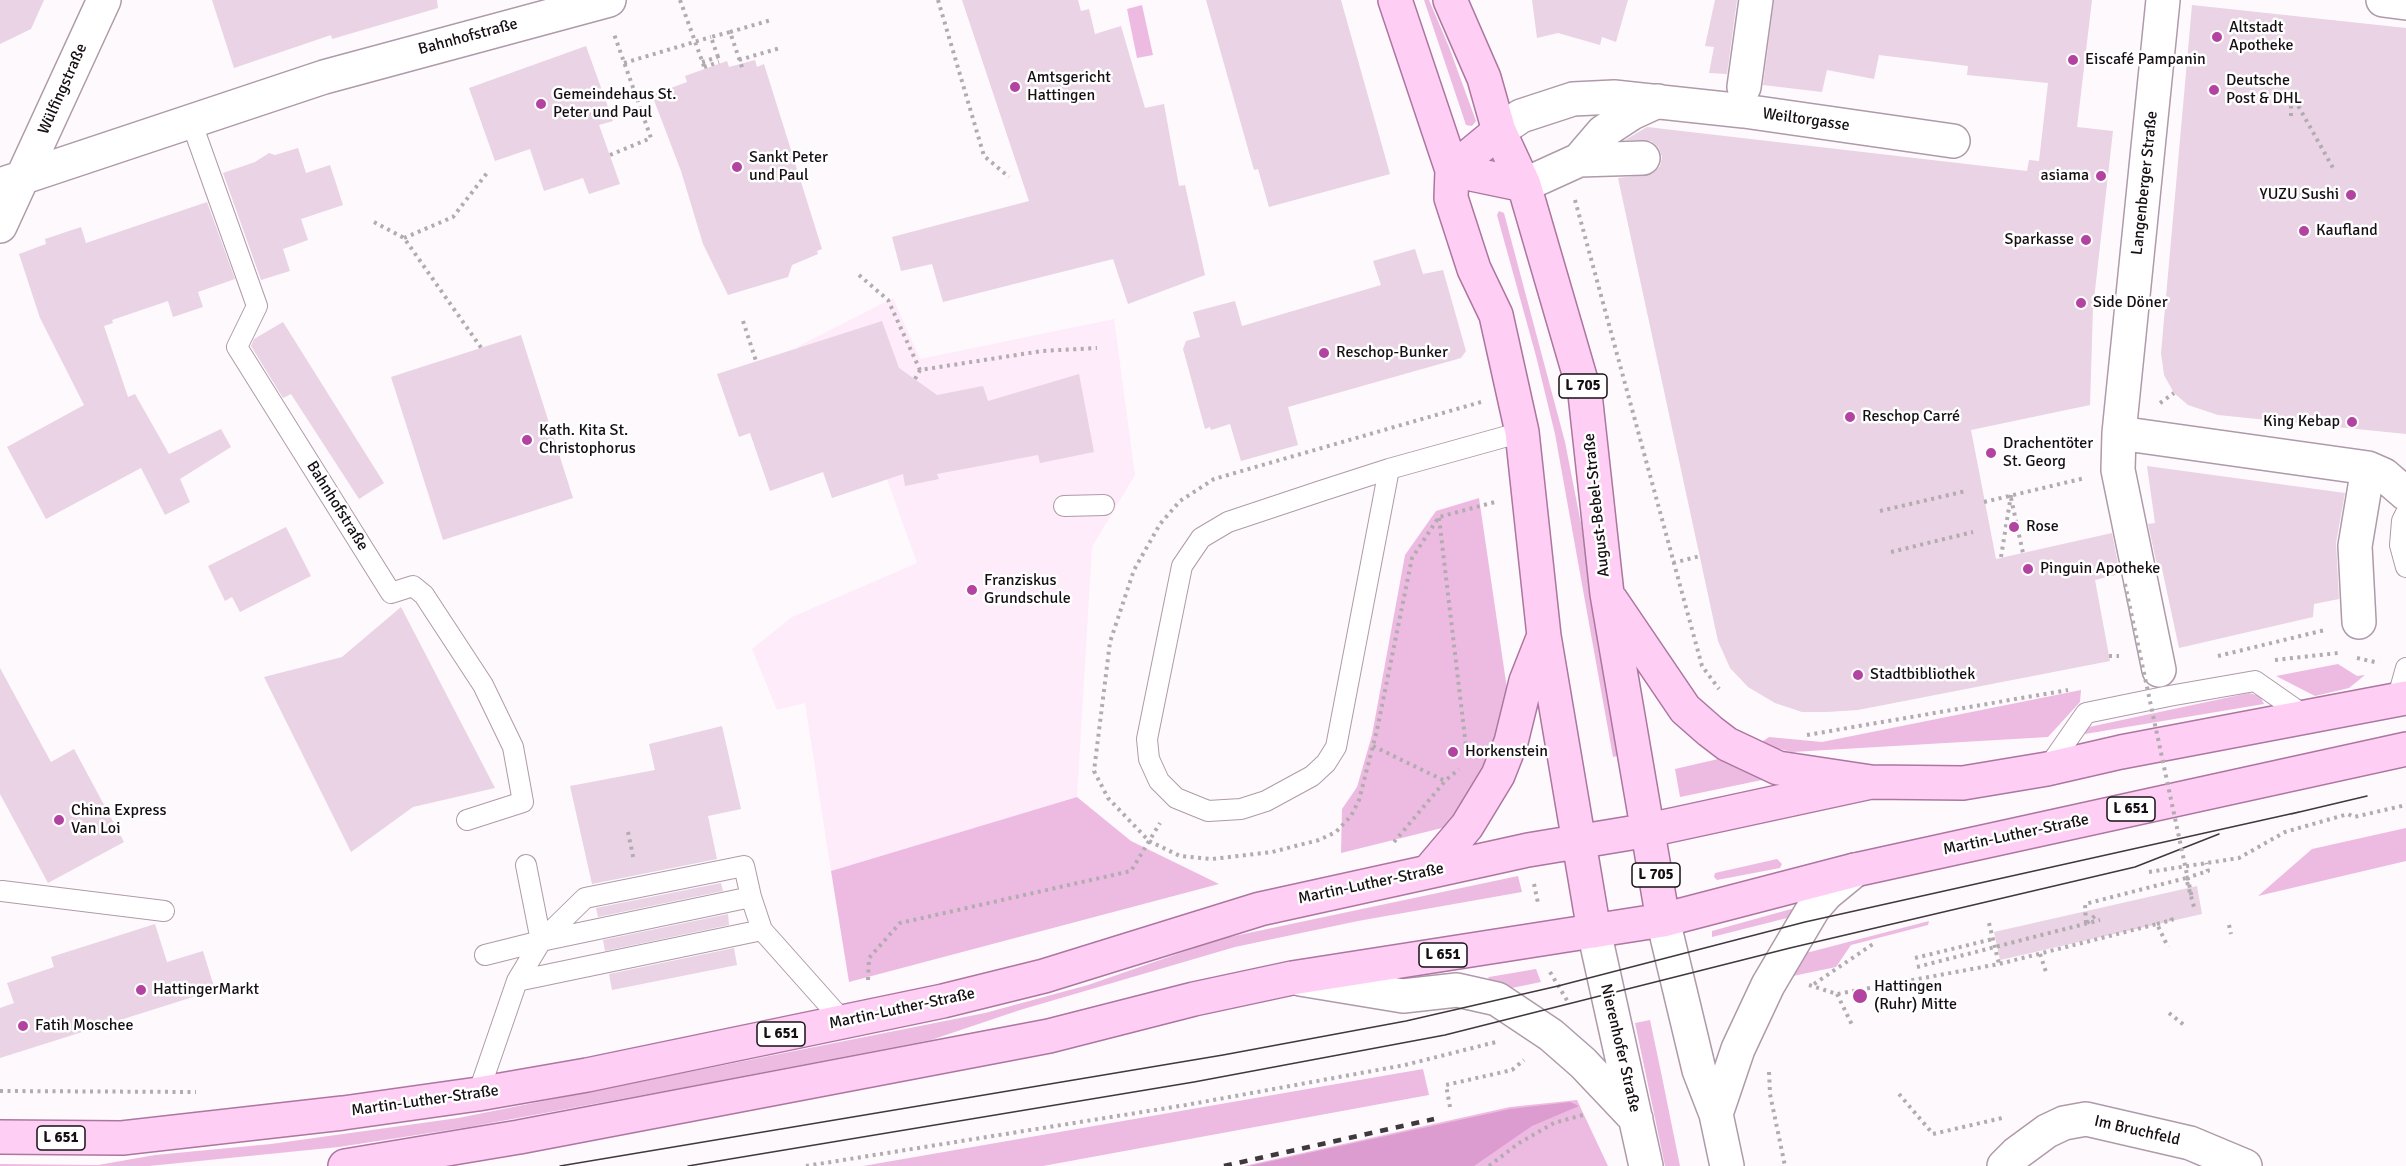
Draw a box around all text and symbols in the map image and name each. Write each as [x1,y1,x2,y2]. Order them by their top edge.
street label: Bahnhofstraße [416,15,520,59]
place label: Altstadt Apotheke [2229,18,2293,56]
marker: Altstadt Apotheke [2210,30,2224,44]
street label: Wülfingstraße [34,41,92,137]
place label: Eiscafé Pampanin [2085,50,2206,70]
marker: Eiscafé Pampanin [2066,53,2080,67]
place label: Amtsgericht Hattingen [1027,68,1111,106]
place label: Deutsche Post & DHL [2226,71,2302,109]
marker: Amtsgericht Hattingen [1008,80,1022,94]
marker: Deutsche Post & DHL [2207,83,2221,97]
place label: Gemeindehaus St. Peter und Paul [553,85,676,123]
marker: Gemeindehaus St. Peter und Paul [534,97,548,111]
street label: Weiltorgasse [1761,104,1851,136]
street label: Langenberger Straße [2128,110,2162,256]
place label: Sankt Peter und Paul [749,148,828,186]
marker: Sankt Peter und Paul [730,160,744,174]
place label: asiama [2041,166,2089,186]
marker: asiama [2094,169,2108,183]
place label: YUZU Sushi [2260,185,2339,205]
marker: YUZU Sushi [2344,188,2358,202]
place label: Kaufland [2316,221,2378,241]
marker: Kaufland [2297,224,2311,238]
place label: Sparkasse [2004,230,2074,250]
marker: Sparkasse [2079,233,2093,247]
place label: Side Döner [2093,293,2168,313]
marker: Side Döner [2074,296,2088,310]
place label: Reschop-Bunker [1336,343,1448,363]
marker: Reschop-Bunker [1317,346,1331,360]
road number: L 705 [1559,374,1607,398]
place label: Reschop Carré [1862,407,1960,427]
marker: Reschop Carré [1843,410,1857,424]
place label: King Kebap [2263,412,2340,432]
marker: King Kebap [2345,415,2359,429]
place label: Kath. Kita St. Christophorus [539,421,636,459]
street label: August-Bebel-Straße [1580,432,1614,578]
marker: Kath. Kita St. Christophorus [520,433,534,447]
place label: Drachentöter St. Georg [2003,434,2093,472]
marker: Drachentöter St. Georg [1984,446,1998,460]
street label: Bahnhofstraße [302,458,372,554]
place label: Rose [2026,517,2059,537]
marker: Rose [2007,520,2021,534]
place label: Pinguin Apotheke [2040,559,2160,579]
marker: Pinguin Apotheke [2021,562,2035,576]
place label: Franziskus Grundschule [984,571,1071,609]
marker: Franziskus Grundschule [965,583,979,597]
place label: Stadtbibliothek [1870,665,1975,685]
marker: Stadtbibliothek [1851,668,1865,682]
place label: Horkenstein [1465,742,1548,762]
marker: Horkenstein [1446,745,1460,759]
road number: L 651 [2107,797,2155,821]
place label: China Express Van Loi [71,801,167,839]
street label: Martin-Luther-Straße [1941,810,2091,860]
marker: China Express Van Loi [52,813,66,827]
street label: Martin-Luther-Straße [1296,859,1446,909]
road number: L 705 [1632,863,1680,887]
road number: L 651 [1419,943,1467,967]
place label: Hattingen (Ruhr) Mitte [1874,977,1957,1015]
place label: HattingerMarkt [153,980,259,1000]
street label: Nierenhofer Straße [1596,982,1644,1114]
marker: HattingerMarkt [134,983,148,997]
street label: Martin-Luther-Straße [827,984,977,1034]
marker: Hattingen (Ruhr) Mitte [1851,987,1869,1005]
place label: Fatih Moschee [35,1016,134,1036]
marker: Fatih Moschee [16,1019,30,1033]
road number: L 651 [757,1022,805,1046]
street label: Martin-Luther-Straße [350,1081,500,1121]
street label: Im Bruchfeld [2092,1112,2182,1150]
road number: L 651 [37,1126,85,1150]

